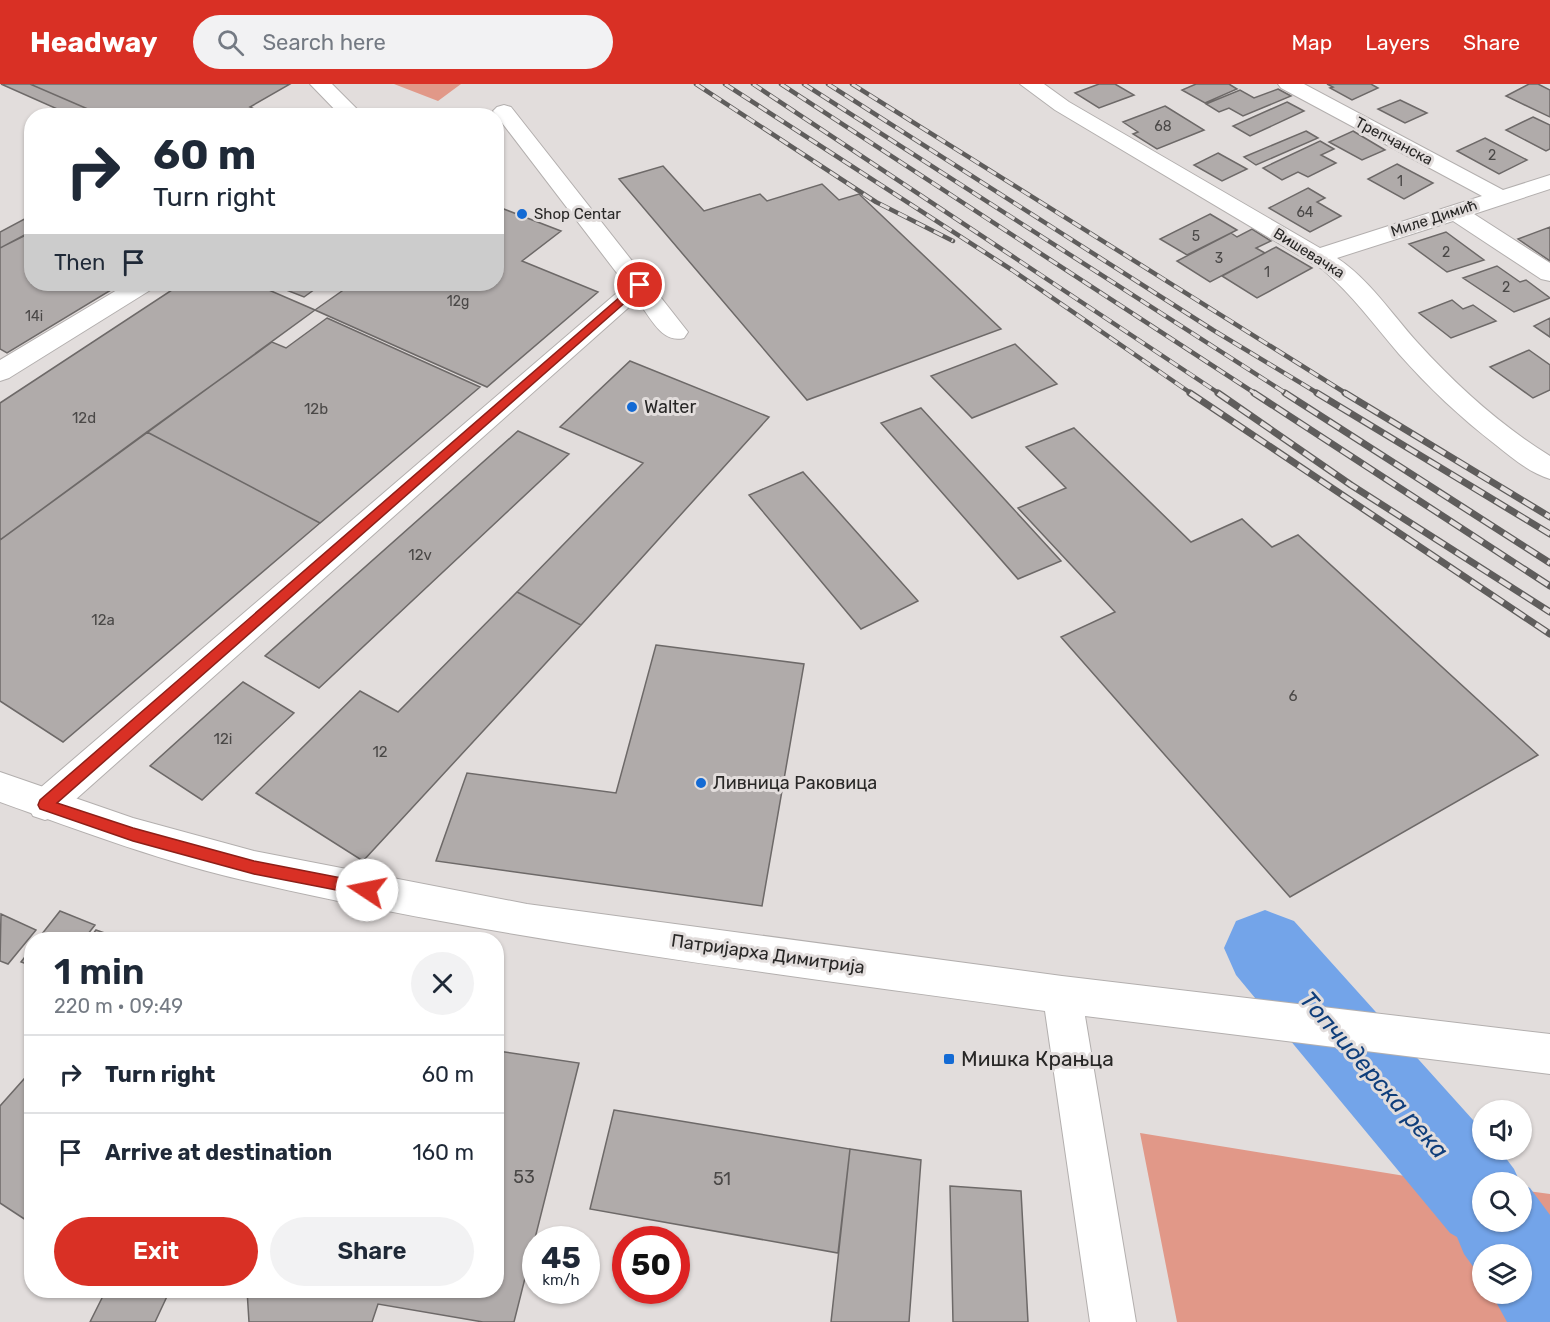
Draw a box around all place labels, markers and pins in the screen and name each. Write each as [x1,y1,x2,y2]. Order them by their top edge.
place label: Shop Centar [534,205,621,223]
marker: Shop Centar [515,207,529,221]
pin [614,259,665,310]
place label: Walter [644,396,696,418]
marker: Walter [625,400,639,414]
place label: Ливница Раковица [713,772,877,794]
marker: Ливница Раковица [694,776,708,790]
place label: Мишка Крањца [961,1046,1114,1071]
marker: Мишка Крањца [942,1052,956,1066]

